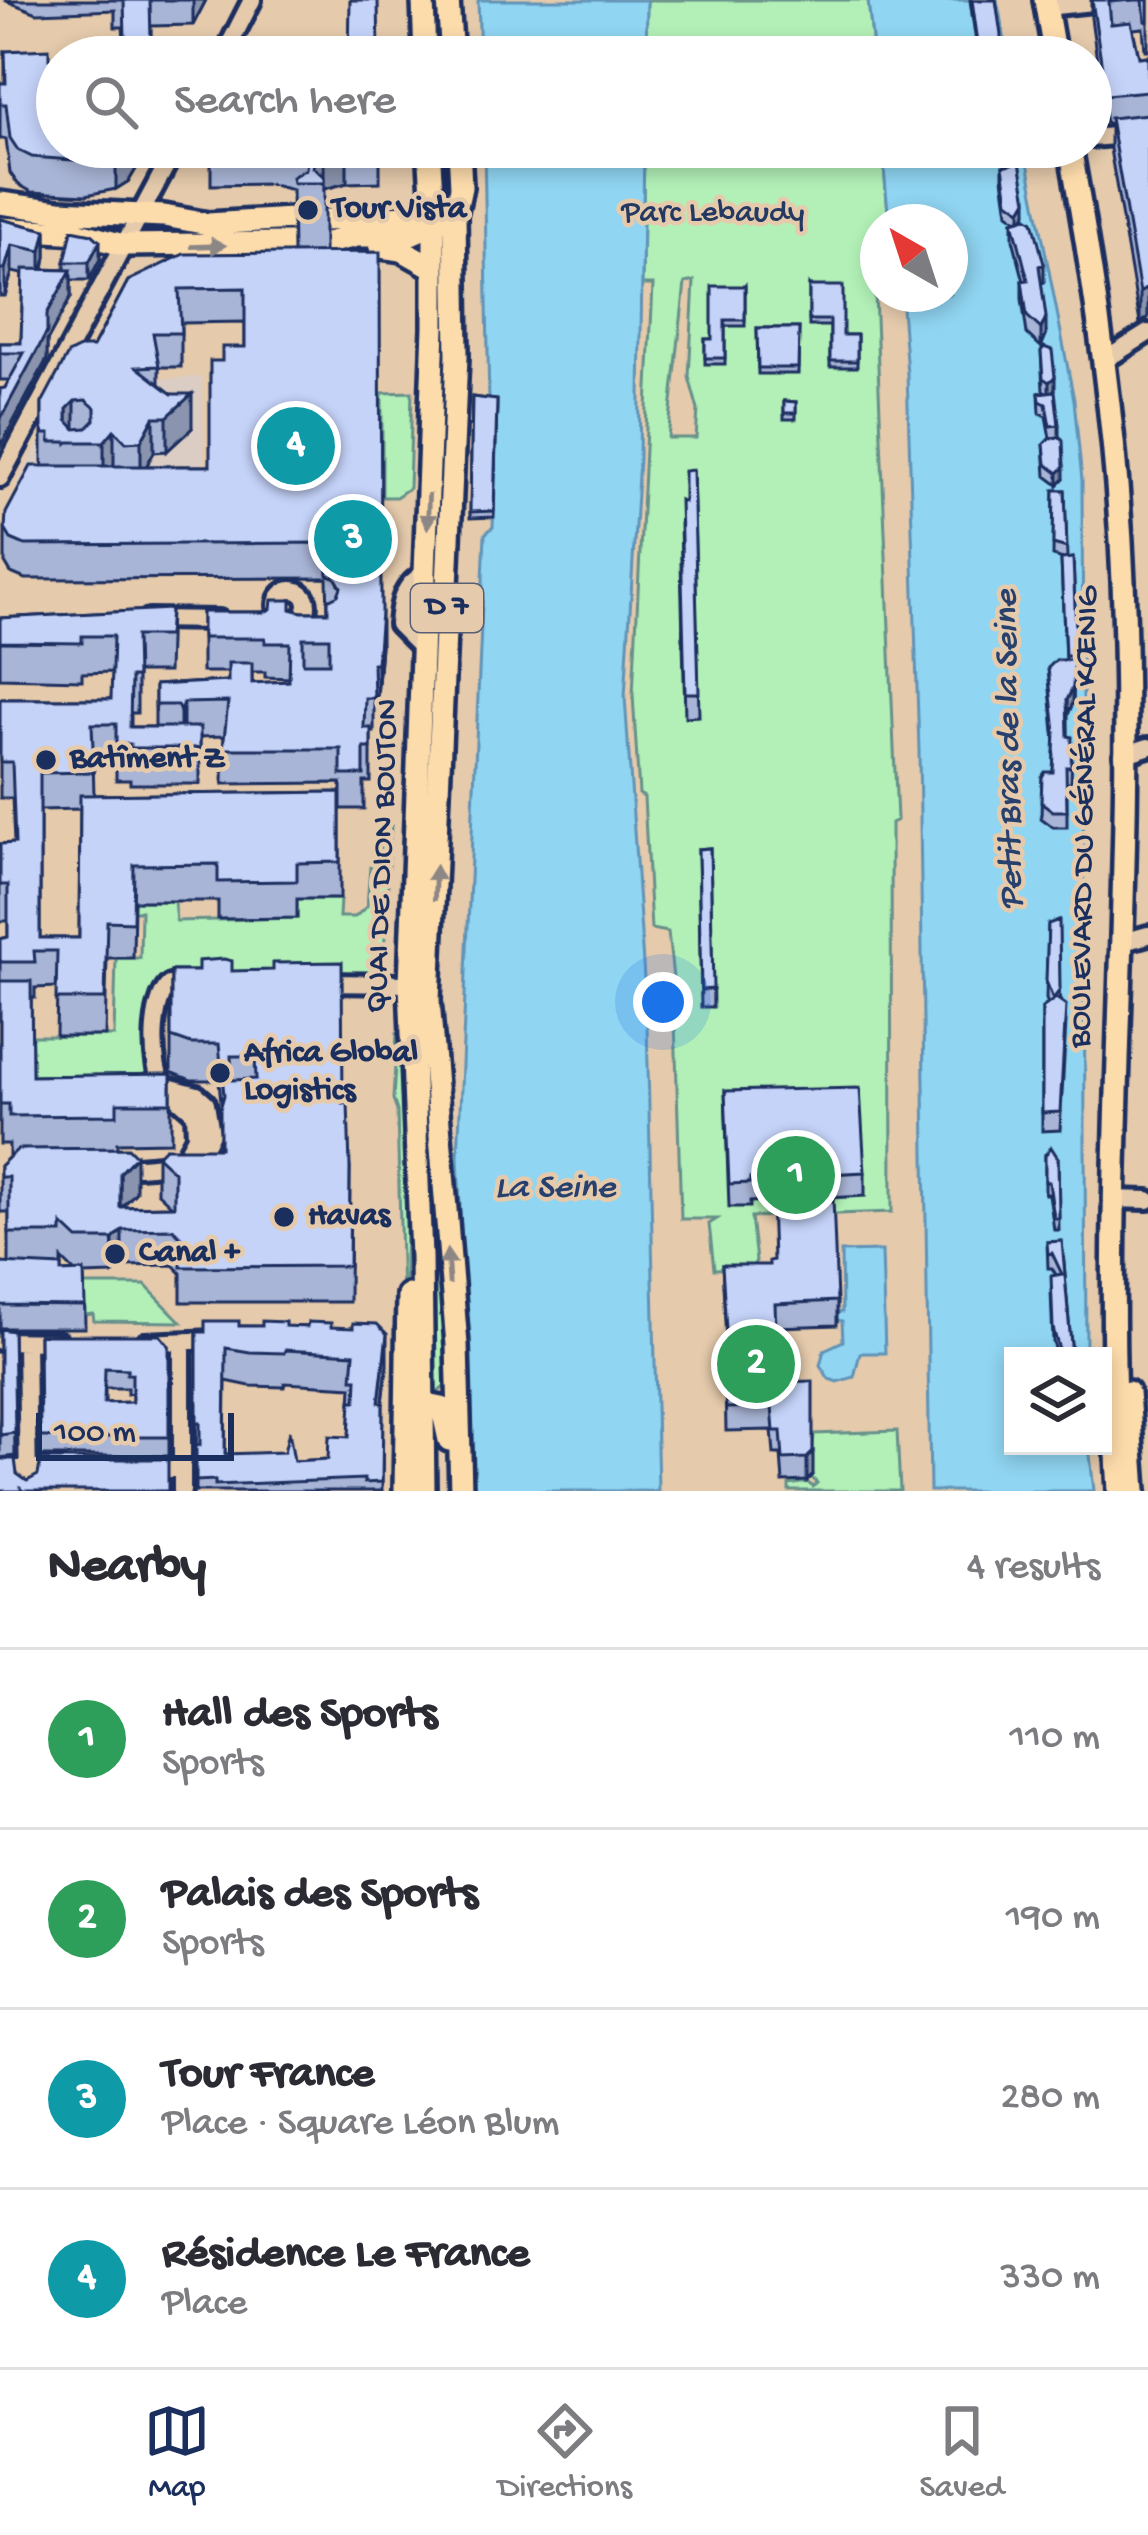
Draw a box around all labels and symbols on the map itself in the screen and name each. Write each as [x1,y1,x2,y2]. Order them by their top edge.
place label: Tour Vista [329,191,468,229]
park label: Parc Lebaudy [620,195,805,233]
marker: Tour Vista [295,197,321,223]
north arrow [860,204,968,312]
one-way arrow [190,236,228,255]
pin: 4 [257,401,335,491]
one-way arrow [418,493,437,531]
pin: 3 [314,494,392,584]
road number: D 7 [411,584,483,632]
street label: BOULEVARD DU GÉNÉRAL KŒNIG [1063,585,1109,1049]
water label: Petit Bras de la Seine [987,588,1035,911]
street label: QUAI DE DION BOUTON [360,698,408,1014]
place label: Batîment Z [69,741,226,779]
marker: Batîment Z [33,747,59,773]
one-way arrow [426,863,445,901]
your location [633,972,693,1032]
place label: Africa Global Logistics [243,1035,418,1111]
marker: Africa Global Logistics [207,1060,233,1086]
pin: 1 [757,1130,835,1220]
water label: La Seine [495,1168,617,1211]
place label: Havas [308,1198,392,1236]
marker: Havas [271,1204,297,1230]
place label: Canal + [139,1235,241,1273]
marker: Canal + [102,1241,128,1267]
one-way arrow [439,1248,458,1285]
pin: 2 [717,1319,795,1409]
scale bar [36,1407,234,1460]

